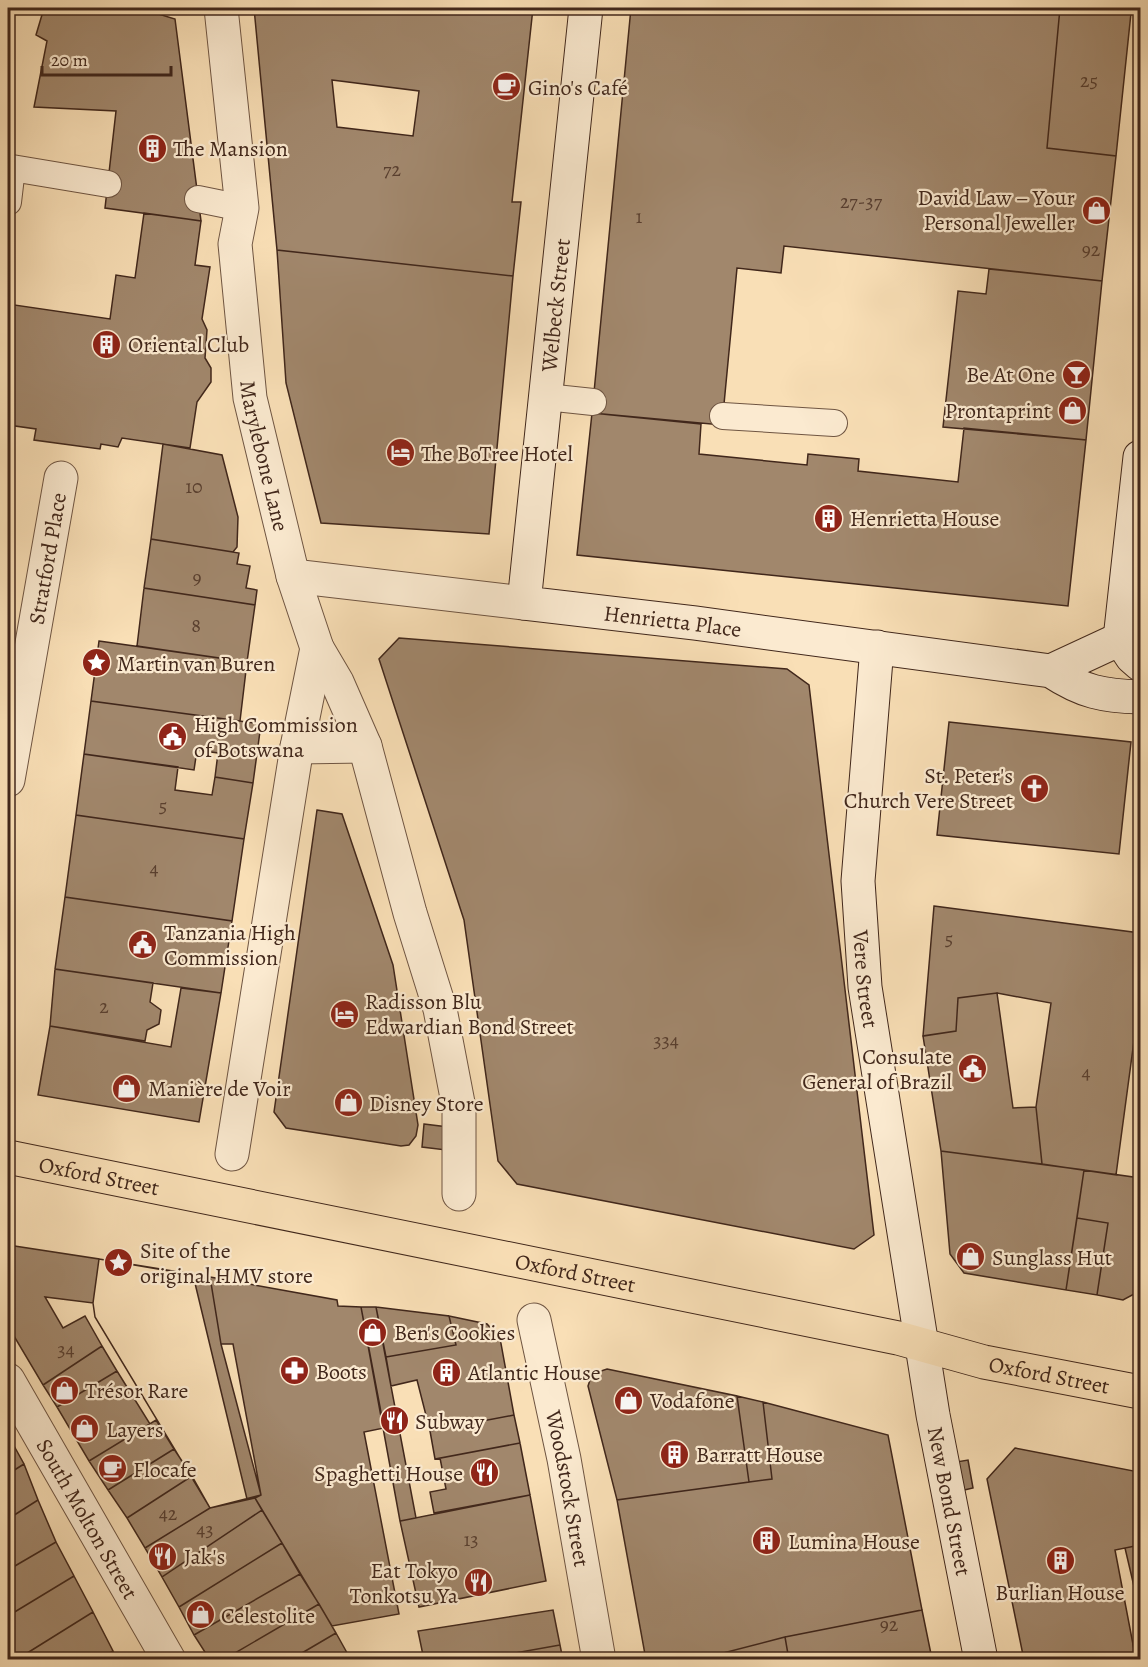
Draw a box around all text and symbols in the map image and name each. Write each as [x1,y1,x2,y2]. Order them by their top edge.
scale bar [42,39,171,77]
text: 20 m [51,48,88,72]
house number: 25 [1080,67,1098,94]
cafe icon: Gino's Café [491,71,523,103]
place label: Gino's Café [528,73,628,103]
building icon: The Mansion [136,132,168,164]
place label: The Mansion [173,134,288,164]
house number: 72 [383,156,401,183]
place label: David Law – Your Personal Jeweller [918,183,1075,238]
house number: 27-37 [840,188,883,215]
shop icon: David Law – Your Personal Jeweller [1080,194,1112,226]
house number: 1 [636,203,643,230]
house number: 92 [1082,236,1101,263]
street label: Welbeck Street [534,237,578,374]
building icon: Oriental Club [91,328,123,360]
place label: Oriental Club [128,330,249,360]
bar icon: Be At One [1060,358,1092,390]
place label: Be At One [966,360,1055,390]
street label: Marylebone Lane [232,379,296,535]
shop icon: Prontaprint [1056,394,1088,426]
place label: Prontaprint [945,396,1051,426]
hotel icon: The BoTree Hotel [384,437,416,469]
place label: The BoTree Hotel [421,439,573,469]
house number: 10 [185,473,203,500]
street label: Stratford Place [22,490,74,627]
building icon: Henrietta House [813,502,845,534]
place label: Henrietta House [850,504,999,534]
house number: 9 [192,564,202,591]
street label: Henrietta Place [602,598,743,645]
house number: 8 [191,612,201,639]
place icon: Martin van Buren [80,647,112,679]
place label: Martin van Buren [117,649,275,679]
place label: High Commission of Botswana [194,710,358,765]
public building icon: High Commission of Botswana [157,721,189,753]
place label: St. Peter's Church Vere Street [844,761,1013,816]
church icon: St. Peter's Church Vere Street [1018,772,1050,804]
house number: 5 [159,792,167,819]
house number: 4 [149,855,159,882]
place label: Tanzania High Commission [164,918,296,973]
house number: 5 [945,925,953,952]
street label: Vere Street [845,928,885,1030]
public building icon: Tanzania High Commission [127,929,159,961]
place label: Radisson Blu Edwardian Bond Street [365,987,574,1042]
house number: 2 [99,993,109,1020]
hotel icon: Radisson Blu Edwardian Bond Street [328,998,360,1030]
house number: 334 [653,1027,679,1054]
place label: Consulate General of Brazil [802,1042,952,1097]
public building icon: Consulate General of Brazil [957,1053,989,1085]
house number: 4 [1081,1059,1091,1086]
shop icon: Manière de Voir [111,1072,143,1104]
place label: Manière de Voir [148,1074,291,1104]
shop icon: Disney Store [332,1087,364,1119]
place label: Disney Store [369,1089,484,1119]
street label: Oxford Street [36,1150,162,1203]
place label: Site of the original HMV store [140,1236,313,1291]
shop icon: Sunglass Hut [955,1241,987,1273]
place label: Sunglass Hut [992,1243,1112,1273]
place icon: Site of the original HMV store [103,1247,135,1279]
street label: Oxford Street [512,1247,638,1300]
shop icon: Ben's Cookies [357,1316,389,1348]
place label: Ben's Cookies [394,1318,515,1348]
house number: 34 [57,1336,75,1363]
street label: Oxford Street [986,1349,1112,1402]
pharmacy icon: Boots [279,1355,311,1387]
building icon: Atlantic House [431,1356,463,1388]
place label: Boots [316,1357,367,1387]
place label: Atlantic House [467,1358,601,1388]
shop icon: Trésor Rare [48,1374,80,1406]
place label: Trésor Rare [85,1376,188,1406]
shop icon: Vodafone [613,1384,645,1416]
place label: Vodafone [649,1386,735,1416]
restaurant icon: Subway [378,1405,410,1437]
place label: Subway [415,1407,484,1437]
street label: Woodstock Street [538,1407,596,1569]
shop icon: Layers [69,1413,101,1445]
place label: Layers [106,1415,164,1445]
street label: New Bond Street [920,1424,978,1578]
street label: South Molton Street [29,1433,145,1605]
building icon: Barratt House [659,1438,691,1470]
place label: Barratt House [696,1440,823,1470]
cafe icon: Flocafe [96,1453,128,1485]
place label: Flocafe [133,1455,197,1485]
restaurant icon: Spaghetti House [468,1457,500,1489]
place label: Spaghetti House [314,1459,463,1489]
house number: 42 [159,1500,178,1527]
house number: 43 [196,1516,214,1543]
building icon: Lumina House [751,1525,783,1557]
house number: 13 [463,1526,479,1553]
place label: Lumina House [788,1527,920,1557]
restaurant icon: Jak's [147,1540,179,1572]
place label: Jak's [184,1542,225,1572]
building icon: Burlian House [1044,1544,1076,1576]
place label: Eat Tokyo Tonkotsu Ya [350,1556,459,1611]
restaurant icon: Eat Tokyo Tonkotsu Ya [463,1567,495,1599]
place label: Burlian House [995,1578,1125,1608]
shop icon: Celestolite [184,1599,216,1631]
place label: Celestolite [221,1601,315,1631]
house number: 92 [880,1611,899,1638]

